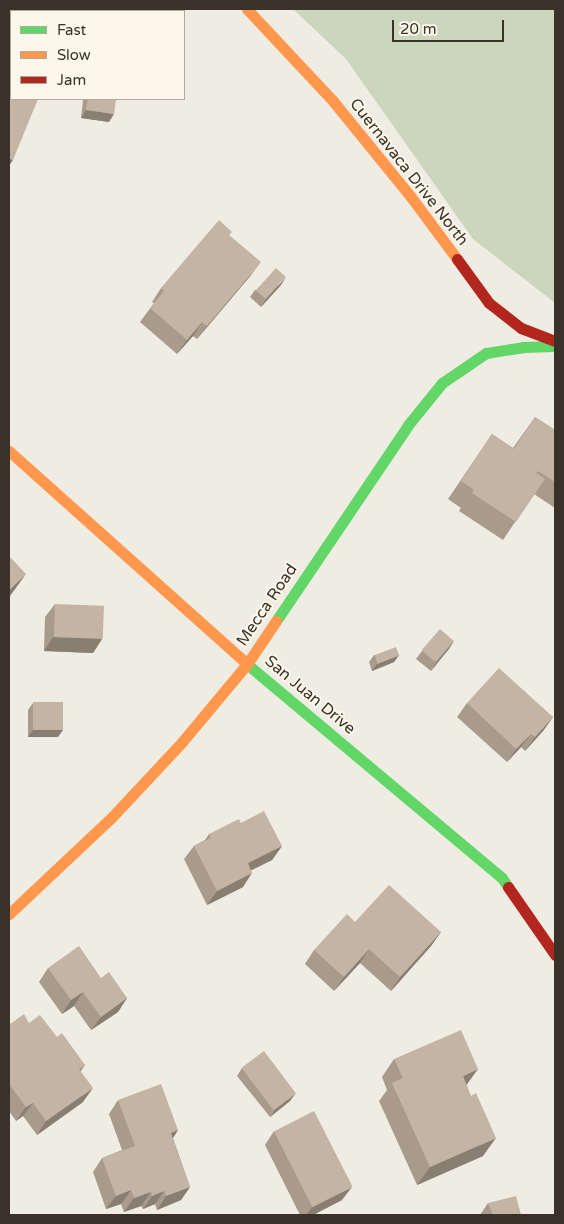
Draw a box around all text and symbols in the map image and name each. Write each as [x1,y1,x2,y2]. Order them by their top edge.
legend [10,10,185,100]
scale bar [394,10,506,42]
text: 20 m [400,20,437,38]
text: Fast [57,21,86,39]
text: Slow [57,46,91,64]
text: Jam [57,71,86,89]
street label: Cuernavaca Drive North [346,95,472,249]
street label: Mecca Road [233,560,301,650]
street label: San Juan Drive [261,652,359,738]

